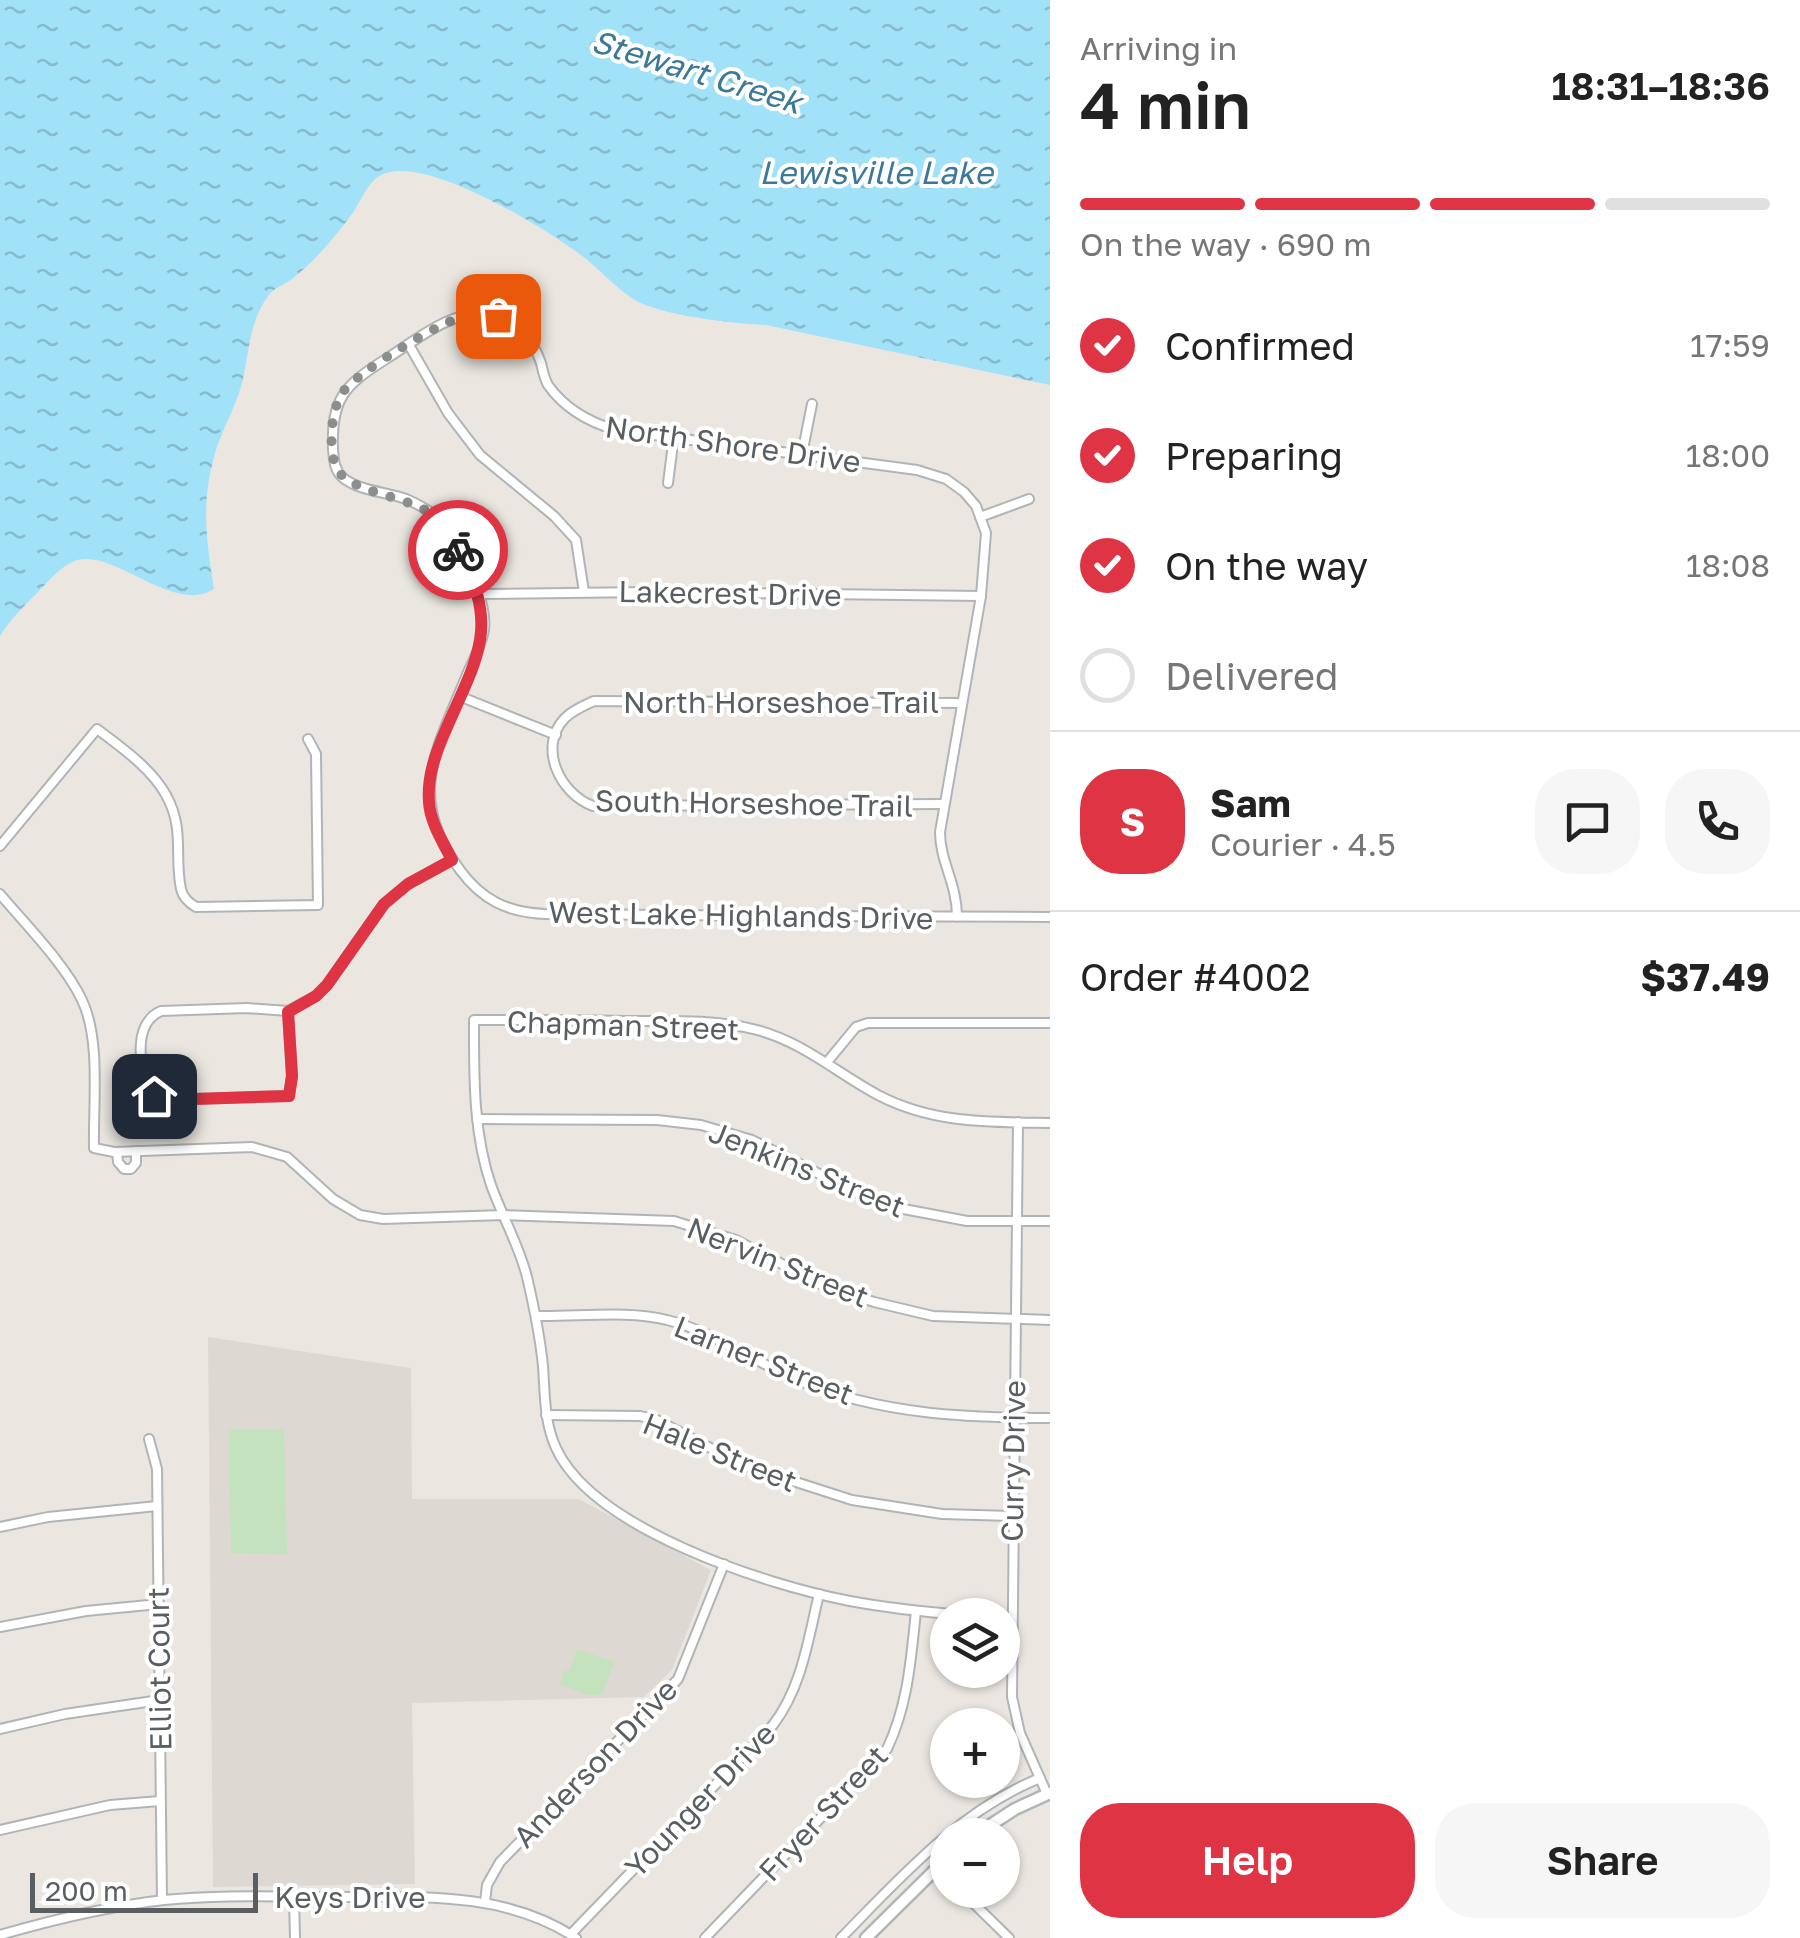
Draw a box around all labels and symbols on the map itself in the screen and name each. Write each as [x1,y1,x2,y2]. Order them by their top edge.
water label: Stewart Creek [588,21,809,122]
water label: Lewisville Lake [759,153,995,191]
pin [456,274,541,359]
street label: North Shore Drive [603,408,863,480]
courier [408,500,508,600]
street label: Lakecrest Drive [618,573,842,613]
street label: North Horseshoe Trail [623,684,939,720]
street label: South Horseshoe Trail [595,782,913,824]
street label: West Lake Highlands Drive [548,894,934,936]
street label: Chapman Street [506,1003,740,1047]
pin [112,1054,197,1139]
street label: Jenkins Street [704,1113,910,1225]
street label: Nervin Street [682,1209,874,1315]
street label: Larner Street [669,1308,859,1412]
street label: Curry Drive [994,1380,1032,1542]
street label: Hale Street [638,1405,802,1499]
street label: Elliot Court [140,1587,178,1751]
street label: Anderson Drive [506,1671,684,1855]
street label: Younger Drive [617,1715,783,1885]
street label: Fryer Street [751,1738,895,1888]
scale bar [30,1868,258,1912]
street label: Keys Drive [274,1879,426,1915]

